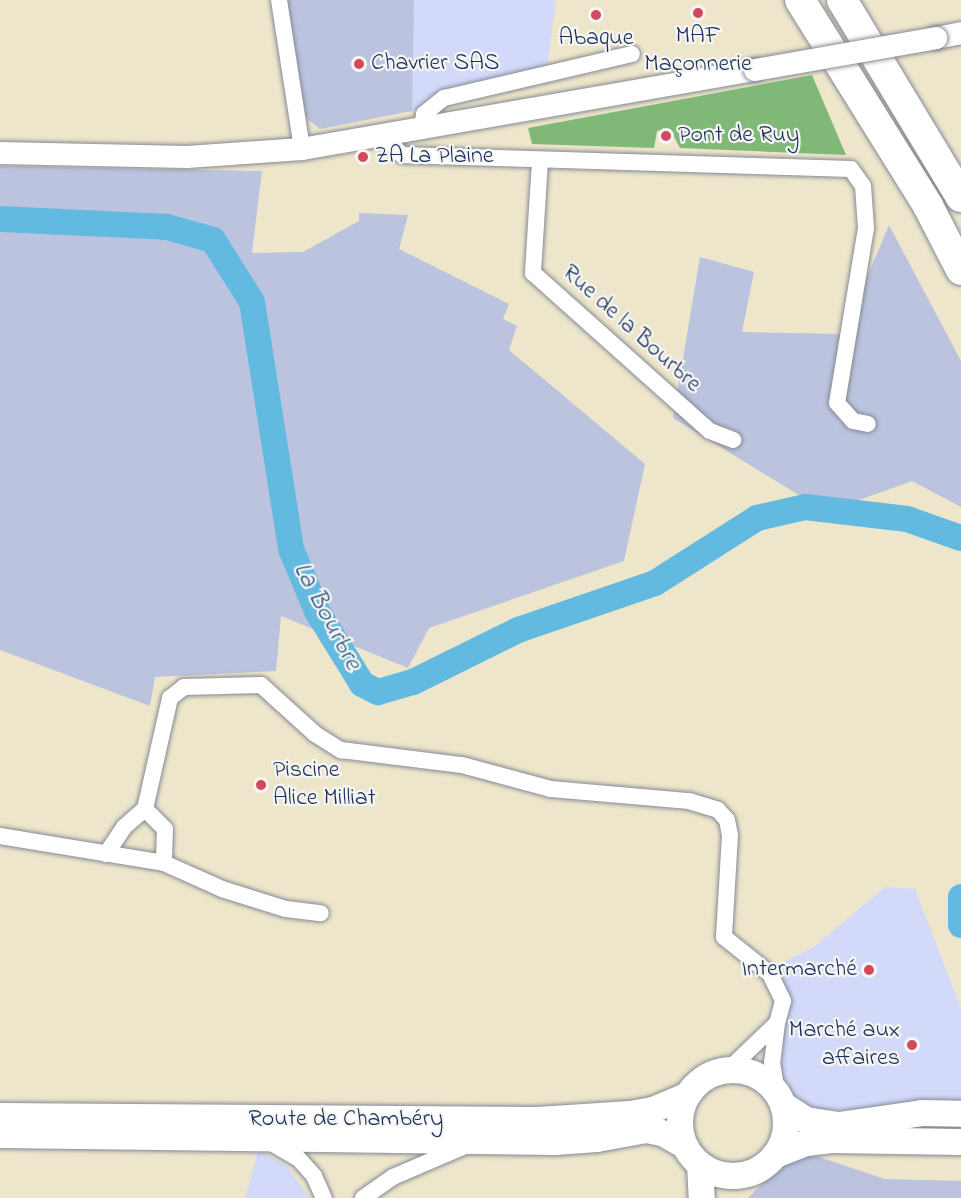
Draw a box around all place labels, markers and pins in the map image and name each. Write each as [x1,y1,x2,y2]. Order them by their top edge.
marker: MAF Maçonnerie [691,6,705,20]
marker: Abaque [589,8,603,22]
place label: MAF Maçonnerie [644,23,752,79]
place label: Abaque [559,25,633,53]
place label: Chavrier SAS [371,50,499,78]
marker: Chavrier SAS [352,57,366,71]
place label: Pont de Ruy [678,122,799,150]
marker: Pont de Ruy [659,129,673,143]
place label: ZA La Plaine [375,143,494,171]
marker: ZA La Plaine [356,150,370,164]
place label: Piscine Alice Milliat [273,757,376,813]
marker: Piscine Alice Milliat [254,778,268,792]
place label: Intermarché [741,956,857,984]
marker: Intermarché [862,963,876,977]
place label: Marché aux affaires [789,1017,900,1073]
marker: Marché aux affaires [905,1038,919,1052]

